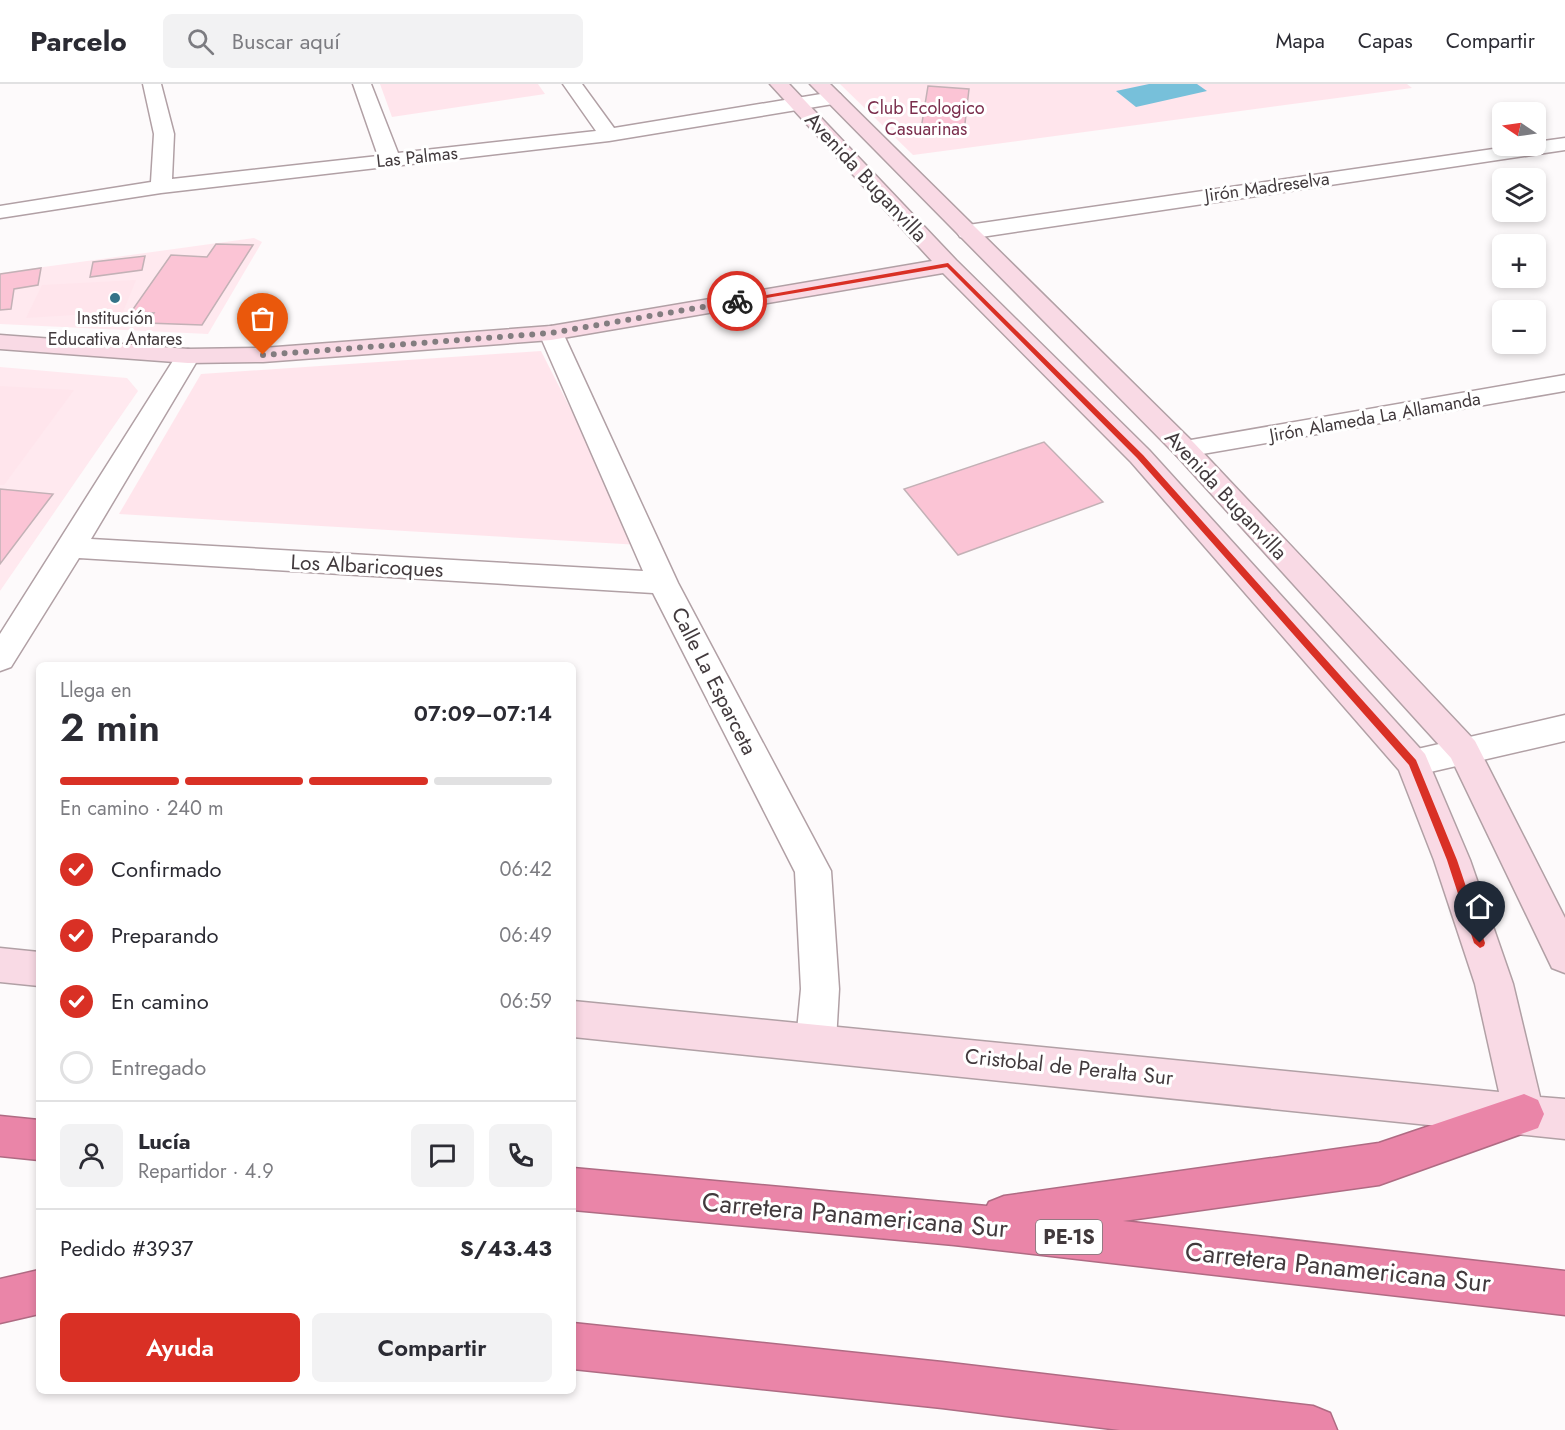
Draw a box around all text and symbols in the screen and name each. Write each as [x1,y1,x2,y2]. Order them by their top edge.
search box [163,14,583,68]
text: Parcelo [30,21,127,62]
icon: search [184,25,217,58]
text: Buscar aquí [232,25,340,57]
text: Mapa [1276,26,1325,56]
text: Capas [1358,26,1413,56]
text: Compartir [1446,26,1535,56]
park label: Club Ecologico Casuarinas [867,95,985,142]
north arrow [1492,102,1546,156]
map controls [1492,102,1546,354]
street label: Avenida Buganvilla [798,105,934,249]
street label: Las Palmas [375,140,459,174]
street label: Jirón Madreselva [1201,165,1331,209]
button: layers [1492,168,1546,222]
button: + [1492,234,1546,288]
courier [707,271,767,331]
icon: bike [721,285,754,318]
marker: Institución Educativa Antares [108,291,122,305]
pin [237,293,288,355]
button: − [1492,300,1546,354]
icon: bag [246,302,279,335]
place label: Institución Educativa Antares [48,305,182,352]
street label: Jirón Alameda La Allamanda [1265,386,1483,449]
street label: Avenida Buganvilla [1158,423,1294,567]
street label: Los Albaricoques [290,547,444,585]
street label: Calle La Esparceta [664,602,764,760]
text: Llega en [60,676,132,705]
text: 07:09–07:14 [414,697,552,729]
text: 2 min [60,699,160,756]
text: En camino · 240 m [60,794,224,823]
icon: check [60,853,93,886]
text: Confirmado [111,853,221,885]
text: 06:42 [499,855,552,884]
pin [1454,881,1505,943]
icon: home [1463,890,1496,923]
icon: check [60,919,93,952]
text: Preparando [111,919,219,951]
text: 06:49 [499,921,552,950]
icon: check [60,985,93,1018]
text: En camino [111,985,209,1017]
text: 06:59 [500,987,552,1016]
street label: Cristobal de Peralta Sur [963,1041,1175,1093]
text: Entregado [111,1051,206,1083]
button: person [60,1124,123,1187]
button: chat [411,1124,474,1187]
button: phone [489,1124,552,1187]
text: Lucía [138,1125,191,1157]
text: Repartidor · 4.9 [138,1157,274,1186]
street label: Carretera Panamericana Sur [700,1183,1010,1247]
road number: PE-1S [1036,1220,1102,1254]
text: Pedido #3937 [60,1232,193,1264]
text: S/43.43 [460,1232,552,1264]
street label: Carretera Panamericana Sur [1183,1232,1493,1302]
button: Ayuda [60,1313,300,1382]
button: Compartir [312,1313,552,1382]

